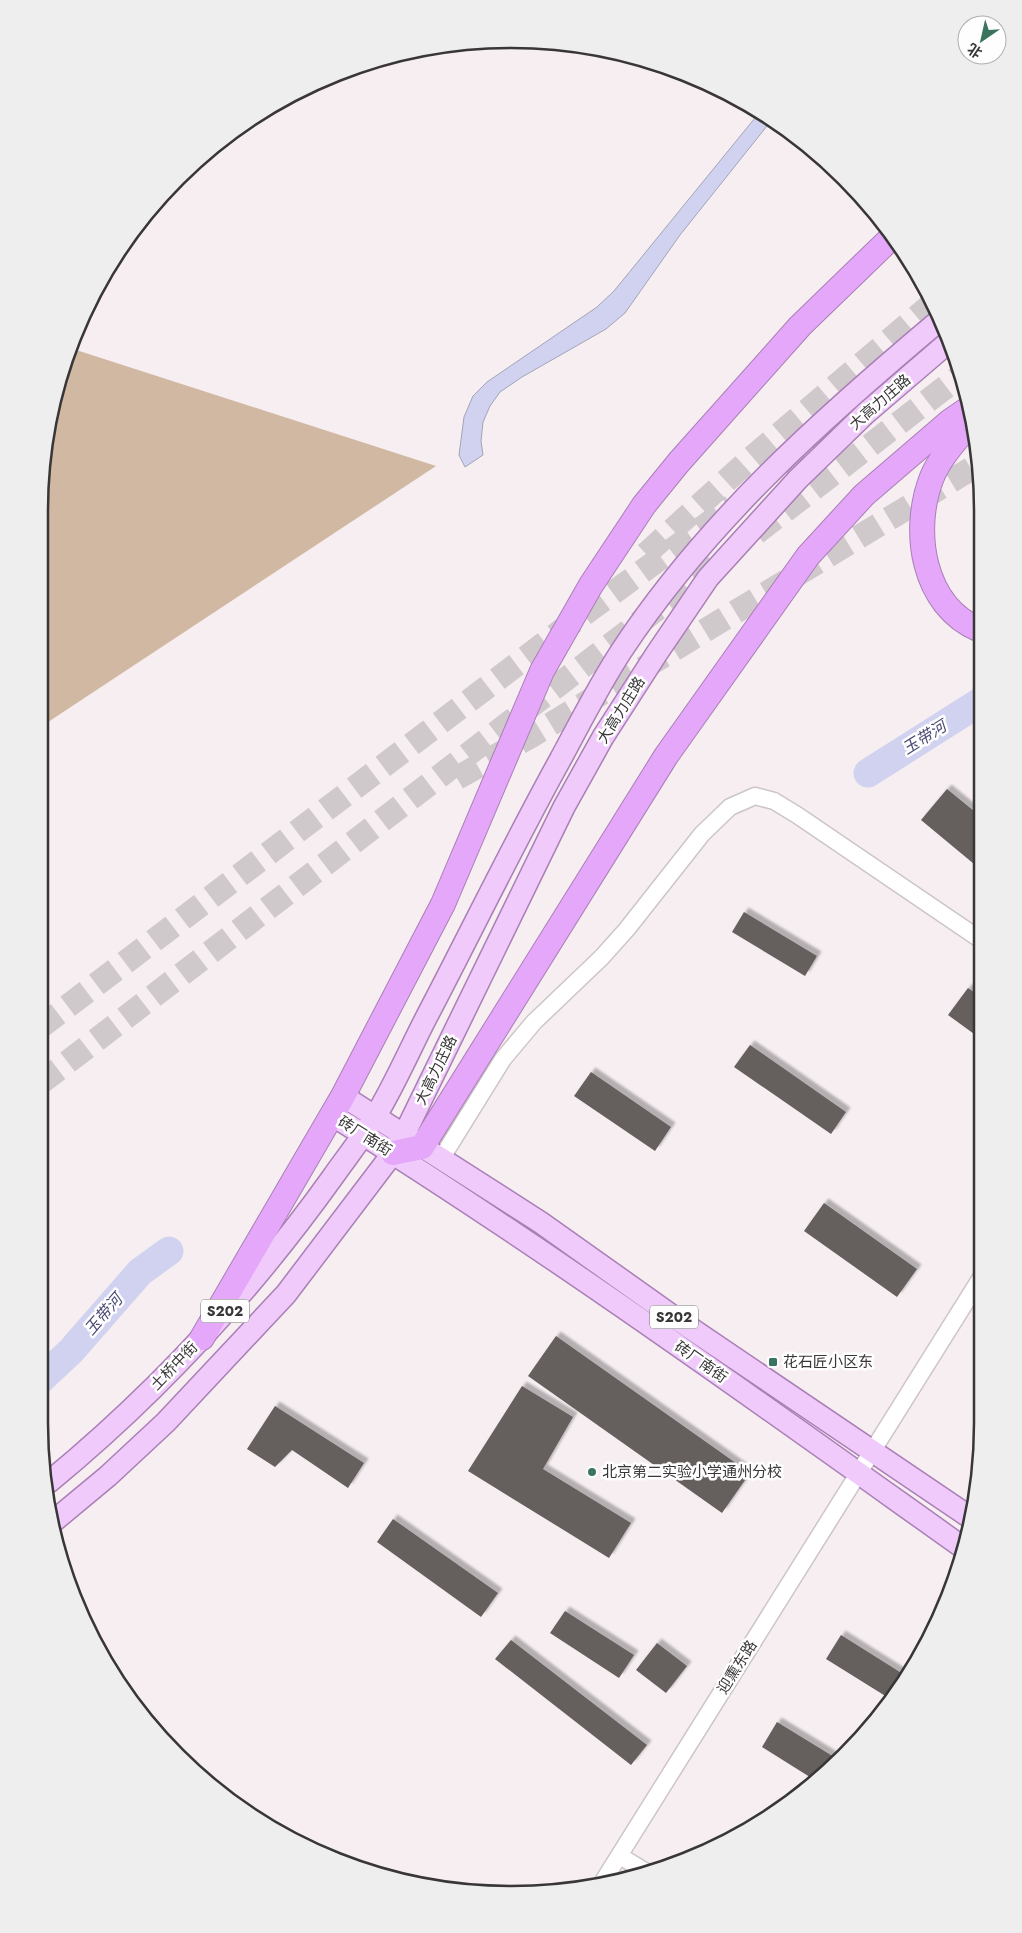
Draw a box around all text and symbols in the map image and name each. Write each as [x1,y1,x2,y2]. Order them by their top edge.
north arrow [957,15,1007,65]
text: 北 [963,39,986,63]
street label: 大高力庄路 [844,369,916,435]
street label: 大高力庄路 [592,672,650,748]
water label: 玉带河 [898,713,953,760]
street label: 大高力庄路 [410,1031,462,1109]
street label: 砖厂南街 [334,1111,396,1161]
water label: 玉带河 [79,1286,130,1340]
road number: S202 [201,1300,249,1322]
road number: S202 [650,1305,698,1328]
street label: 砖厂南街 [670,1336,732,1388]
street label: 土桥中街 [145,1337,203,1395]
place label: 花石匠小区东 [783,1351,873,1373]
marker: 花石匠小区东 [767,1356,779,1368]
place label: 北京第二实验小学通州分校 [602,1461,782,1483]
marker: 北京第二实验小学通州分校 [586,1466,598,1478]
street label: 迎熏东路 [712,1636,762,1698]

